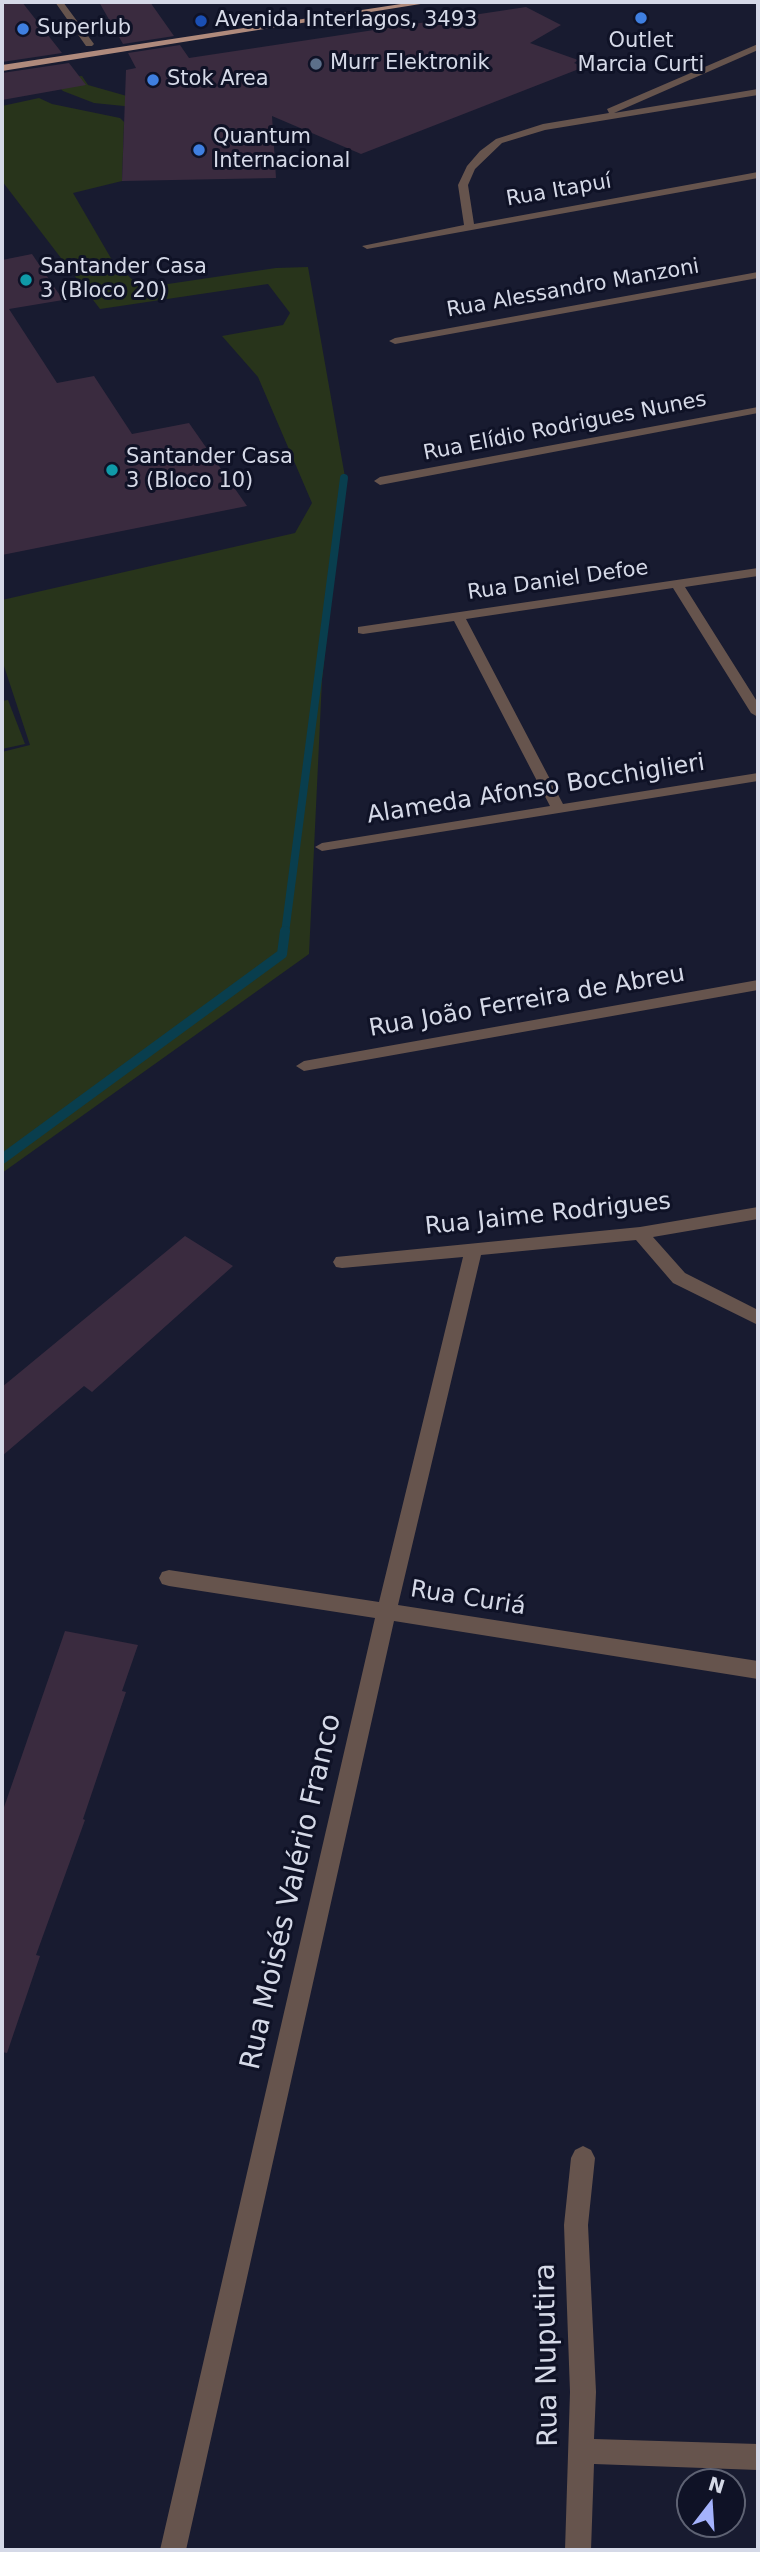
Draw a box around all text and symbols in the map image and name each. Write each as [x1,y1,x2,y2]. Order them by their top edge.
place label: Avenida Interlagos, 3493 [215,8,477,34]
marker: Outlet Marcia Curti [633,10,649,26]
marker: Avenida Interlagos, 3493 [193,13,209,29]
place label: Superlub [37,16,131,42]
marker: Superlub [15,21,31,37]
place label: Outlet Marcia Curti [578,29,704,79]
place label: Murr Elektronik [330,51,490,77]
marker: Murr Elektronik [308,56,324,72]
place label: Stok Area [167,67,269,93]
marker: Stok Area [145,72,161,88]
place label: Quantum Internacional [213,125,350,175]
marker: Quantum Internacional [191,142,207,158]
street label: Rua Itapuí [504,169,614,213]
street label: Rua Alessandro Manzoni [445,254,701,324]
place label: Santander Casa 3 (Bloco 20) [40,255,207,305]
marker: Santander Casa 3 (Bloco 20) [18,272,34,288]
street label: Rua Elídio Rodrigues Nunes [421,387,709,467]
place label: Santander Casa 3 (Bloco 10) [126,445,293,495]
marker: Santander Casa 3 (Bloco 10) [104,462,120,478]
street label: Rua Daniel Defoe [466,556,650,606]
street label: Alameda Afonso Bocchiglieri [365,749,707,831]
street label: Rua João Ferreira de Abreu [367,960,687,1044]
street label: Rua Jaime Rodrigues [424,1188,672,1242]
street label: Rua Curiá [408,1576,528,1622]
street label: Rua Moisés Valério Franco [235,1711,349,2073]
street label: Rua Nuputira [530,2263,566,2447]
north arrow [676,2468,746,2538]
text: N [706,2472,727,2498]

